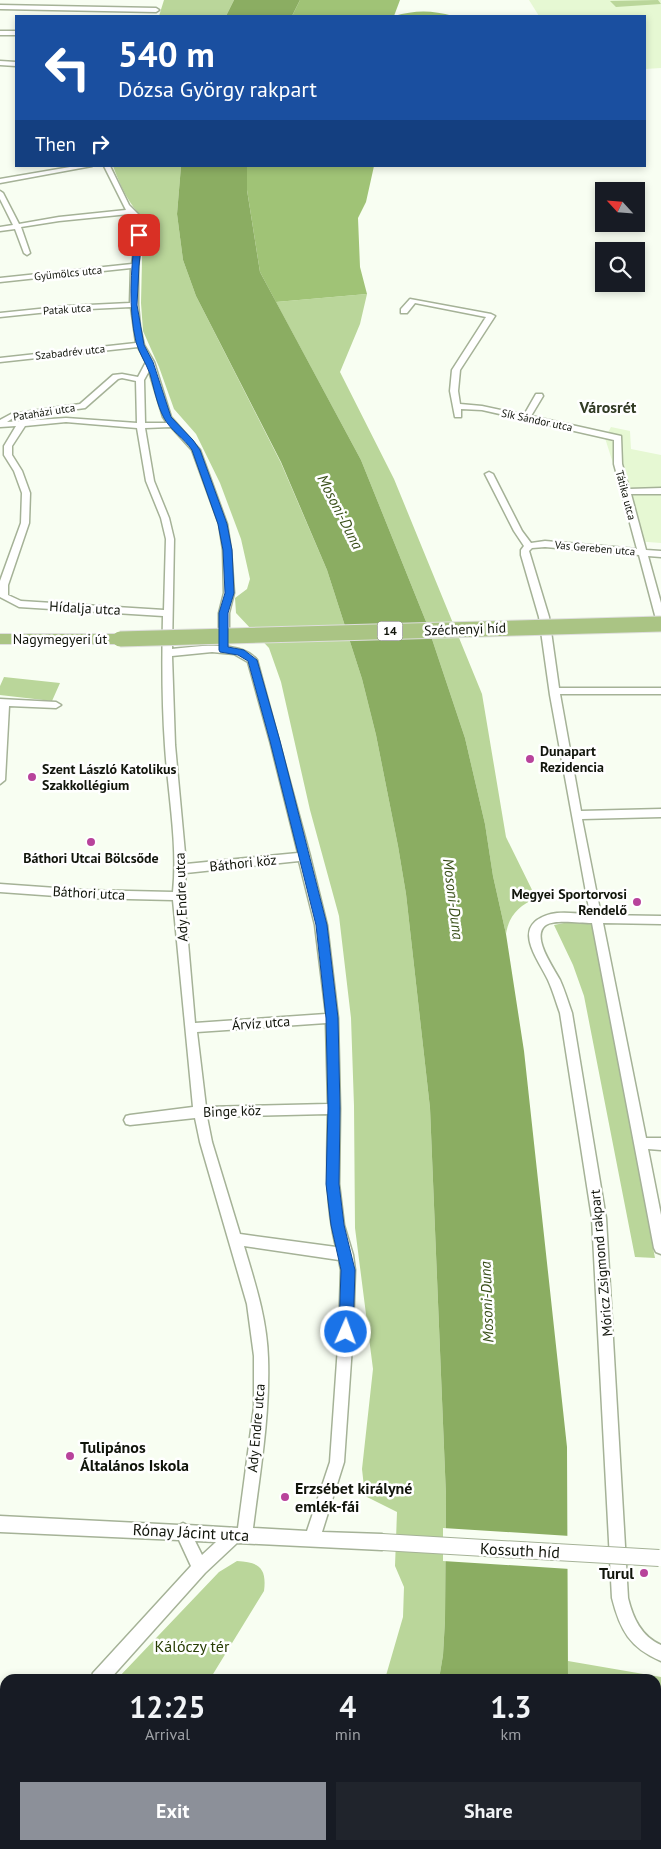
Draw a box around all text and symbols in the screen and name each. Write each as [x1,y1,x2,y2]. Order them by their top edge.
text: 540 m [118,31,215,77]
icon: left [35,35,100,100]
text: Dózsa György rakpart [118,75,317,103]
icon: right [86,130,114,158]
text: Then [35,132,76,156]
north arrow [595,182,645,232]
map controls [595,182,645,292]
pin [118,214,160,256]
icon: arrive [125,221,153,249]
button: search [595,242,645,292]
street label: Gyümölcs utca [33,262,103,284]
street label: Patak utca [42,300,92,318]
street label: Szabadrév utca [34,341,106,363]
district label: Városrét [579,397,637,417]
street label: Pataházi utca [12,400,76,424]
street label: Sík Sándor utca [500,406,574,434]
street label: Tátika utca [613,469,639,521]
water label: Mosoni-Duna [314,471,368,553]
street label: Vas Gereben utca [553,537,636,558]
street label: Hídalja utca [49,597,121,619]
street label: Széchenyi híd [424,619,506,639]
road number: 14 [378,622,402,640]
street label: Nagymegyeri út [13,630,107,648]
place label: Dunapart Rezidencia [540,742,604,776]
marker: Dunapart Rezidencia [524,753,536,765]
place label: Szent László Katolikus Szakkollégium [42,760,177,794]
marker: Szent László Katolikus Szakkollégium [26,771,38,783]
marker: Báthori Utcai Bölcsőde [85,836,97,848]
place label: Báthori Utcai Bölcsőde [23,849,159,867]
street label: Báthori köz [209,851,277,875]
street label: Ady Endre utca [170,852,192,942]
water label: Mosoni-Duna [439,857,468,941]
street label: Báthori utca [52,882,126,904]
place label: Megyei Sportorvosi Rendelő [511,885,627,919]
marker: Megyei Sportorvosi Rendelő [631,896,643,908]
street label: Árvíz utca [231,1012,291,1034]
street label: Binge köz [203,1101,261,1121]
street label: Móricz Zsigmond rakpart [586,1188,616,1337]
water label: Mosoni-Duna [476,1260,497,1343]
position arrow [319,1305,371,1357]
street label: Ady Endre utca [243,1383,269,1473]
place label: Tulipános Általános Iskola [80,1437,189,1475]
marker: Tulipános Általános Iskola [64,1450,76,1462]
place label: Erzsébet királyné emlék-fái [295,1478,412,1516]
marker: Erzsébet királyné emlék-fái [279,1491,291,1503]
street label: Rónay Jácint utca [132,1519,250,1545]
street label: Kossuth híd [480,1538,560,1562]
place label: Turul [599,1563,634,1583]
marker: Turul [638,1567,650,1579]
park label: Kálóczy tér [155,1636,230,1656]
text: 12:25 [129,1687,205,1726]
text: 4 [339,1687,356,1726]
text: 1.3 [490,1687,532,1726]
text: Arrival [145,1724,190,1744]
text: min [335,1724,361,1744]
text: km [501,1724,521,1744]
button: Exit [20,1782,326,1840]
button: Share [336,1782,641,1840]

